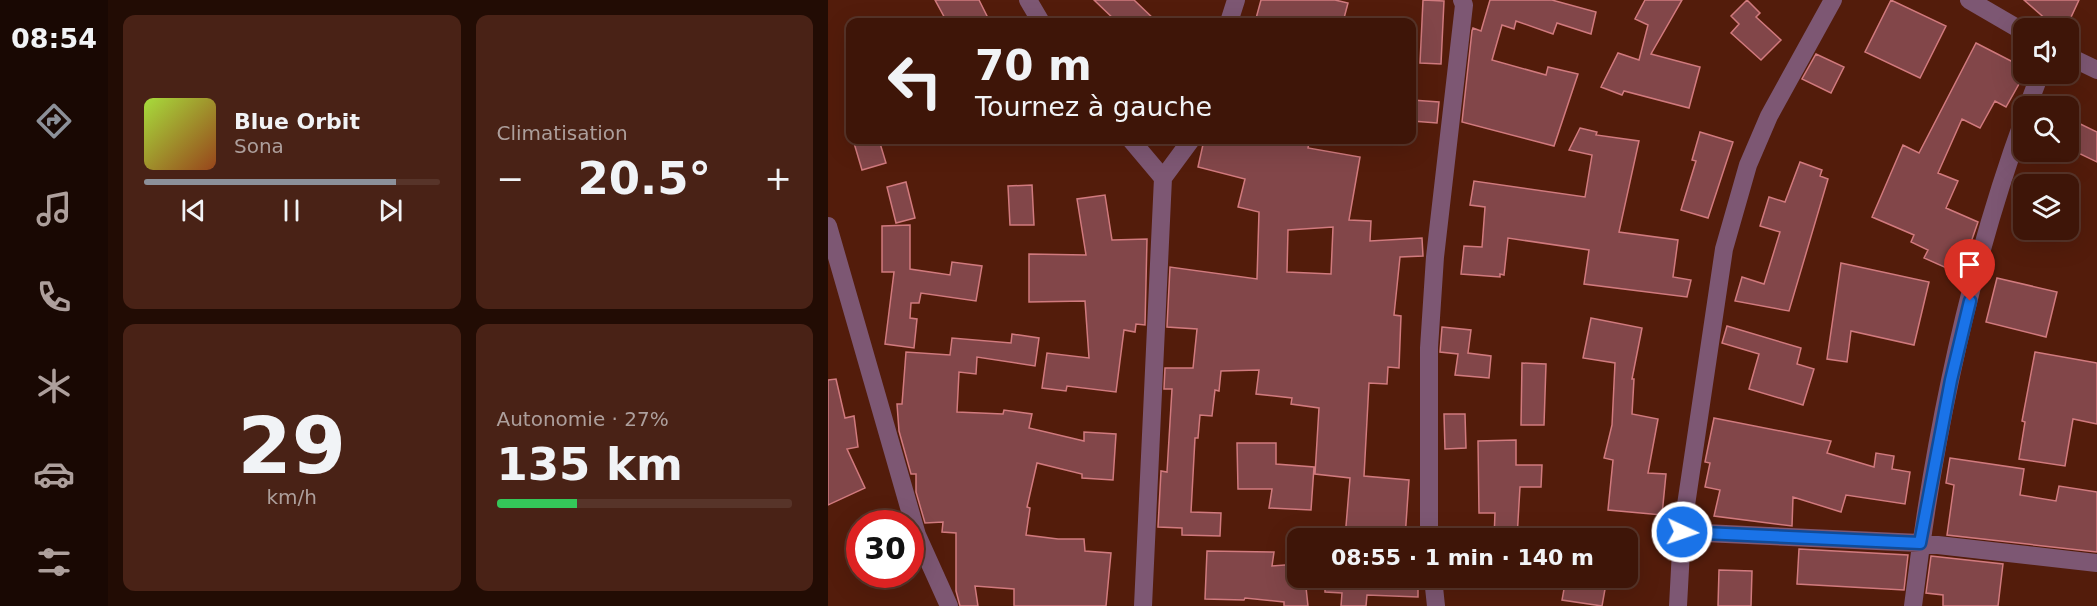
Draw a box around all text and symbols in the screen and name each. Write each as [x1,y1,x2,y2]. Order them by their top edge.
map controls [2013,18,2079,240]
button: sound [2013,18,2079,84]
text: 08:54 [11,23,97,54]
text: 70 m [975,41,1092,90]
icon: left [876,42,954,120]
text: Tournez à gauche [975,91,1212,122]
button: search [2013,96,2079,162]
icon: directions [33,100,75,142]
text: Blue Orbit [234,109,360,134]
text: Climatisation [497,121,628,145]
text: Sona [234,134,284,158]
text: 20.5° [577,152,711,205]
text: − [497,159,524,198]
text: + [764,159,792,198]
button: layers [2013,174,2079,240]
icon: music [33,188,75,230]
icon: previous [177,194,210,227]
icon: pause [275,194,308,227]
icon: next [374,194,407,227]
pin [1944,239,1995,301]
icon: arrive [1953,248,1986,281]
icon: phone [33,276,75,318]
icon: climate [33,365,75,407]
text: 29 [237,401,346,491]
text: Autonomie · 27% [497,407,669,431]
text: 135 km [497,438,683,491]
icon: car [33,453,75,495]
text: km/h [267,485,317,509]
position arrow [1650,500,1714,564]
speed limit sign: 30 [846,510,924,588]
icon: filters [33,541,75,583]
text: 08:55 · 1 min · 140 m [1331,545,1594,570]

